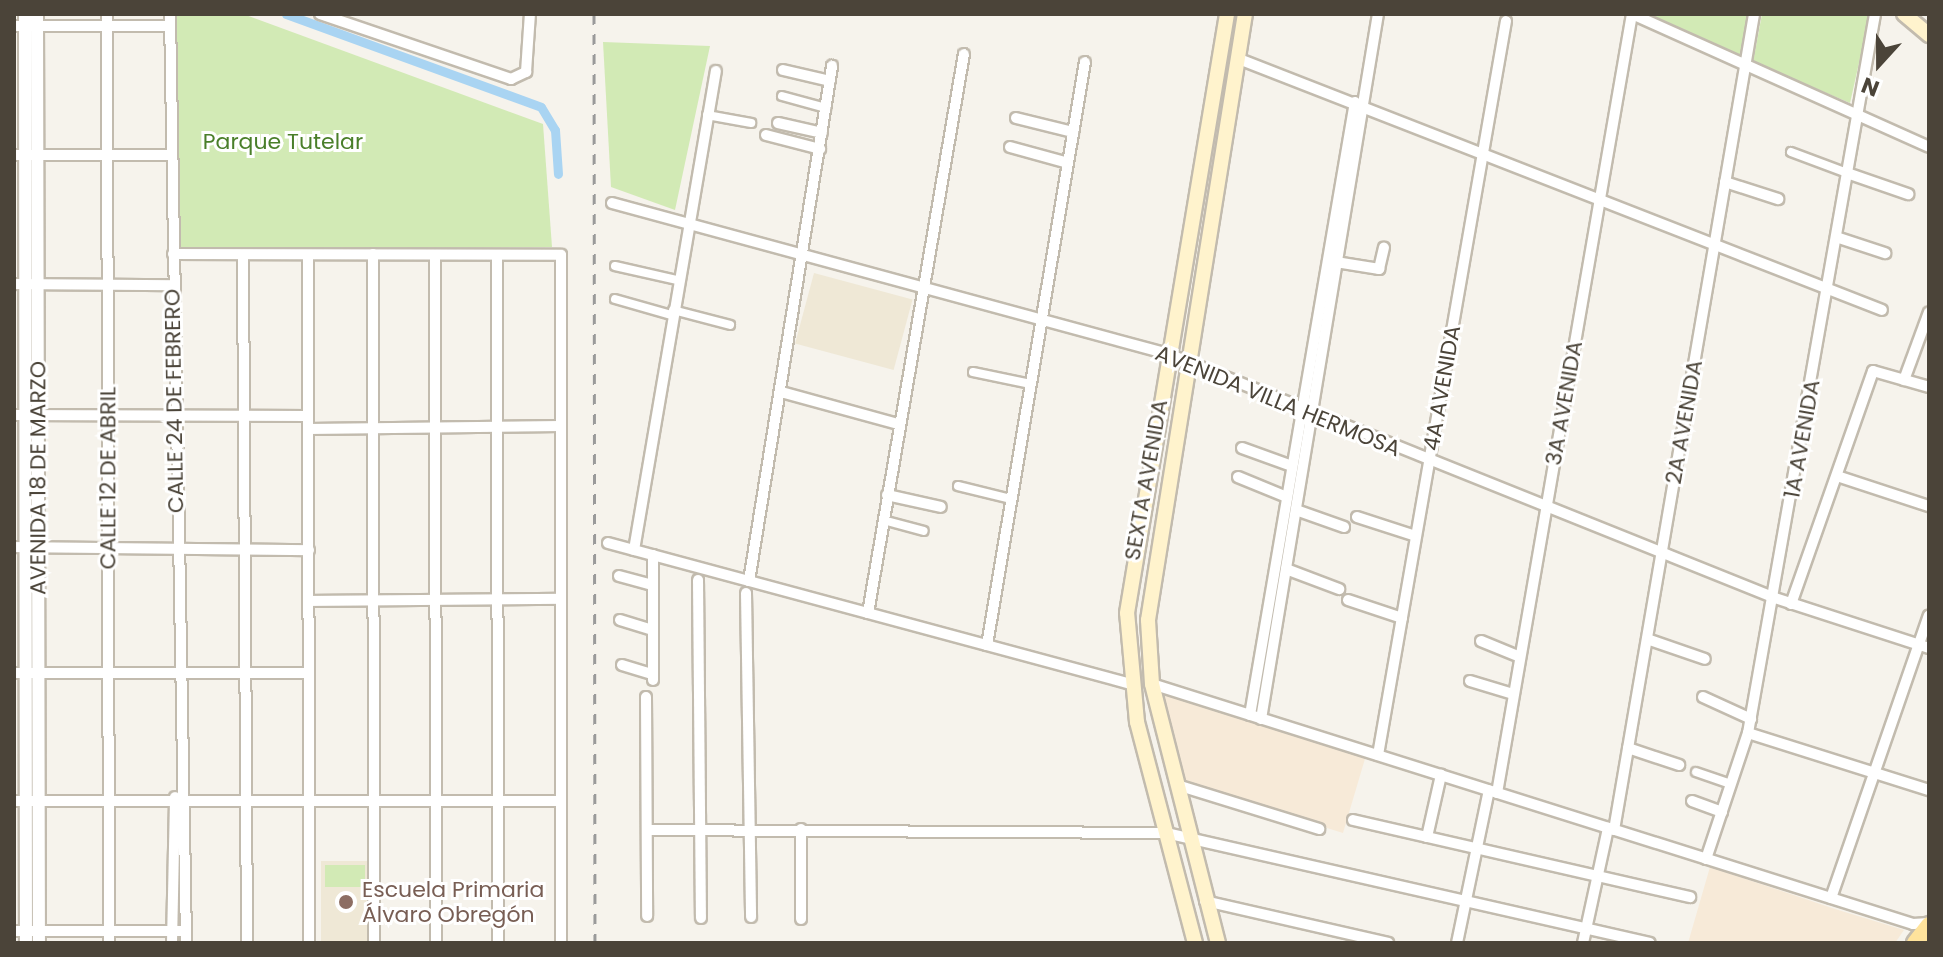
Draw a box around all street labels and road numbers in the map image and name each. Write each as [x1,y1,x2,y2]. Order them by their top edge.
street label: CALLE 24 DE FEBRERO [159,289,189,513]
street label: 4A AVENIDA [1418,323,1466,453]
street label: 3A AVENIDA [1540,339,1588,467]
street label: AVENIDA VILLA HERMOSA [1152,340,1404,462]
street label: 2A AVENIDA [1660,358,1708,486]
street label: AVENIDA 18 DE MARZO [25,361,51,595]
street label: 1A AVENIDA [1779,378,1825,500]
street label: CALLE 12 DE ABRIL [95,387,121,569]
street label: SEXTA AVENIDA [1119,398,1173,562]

